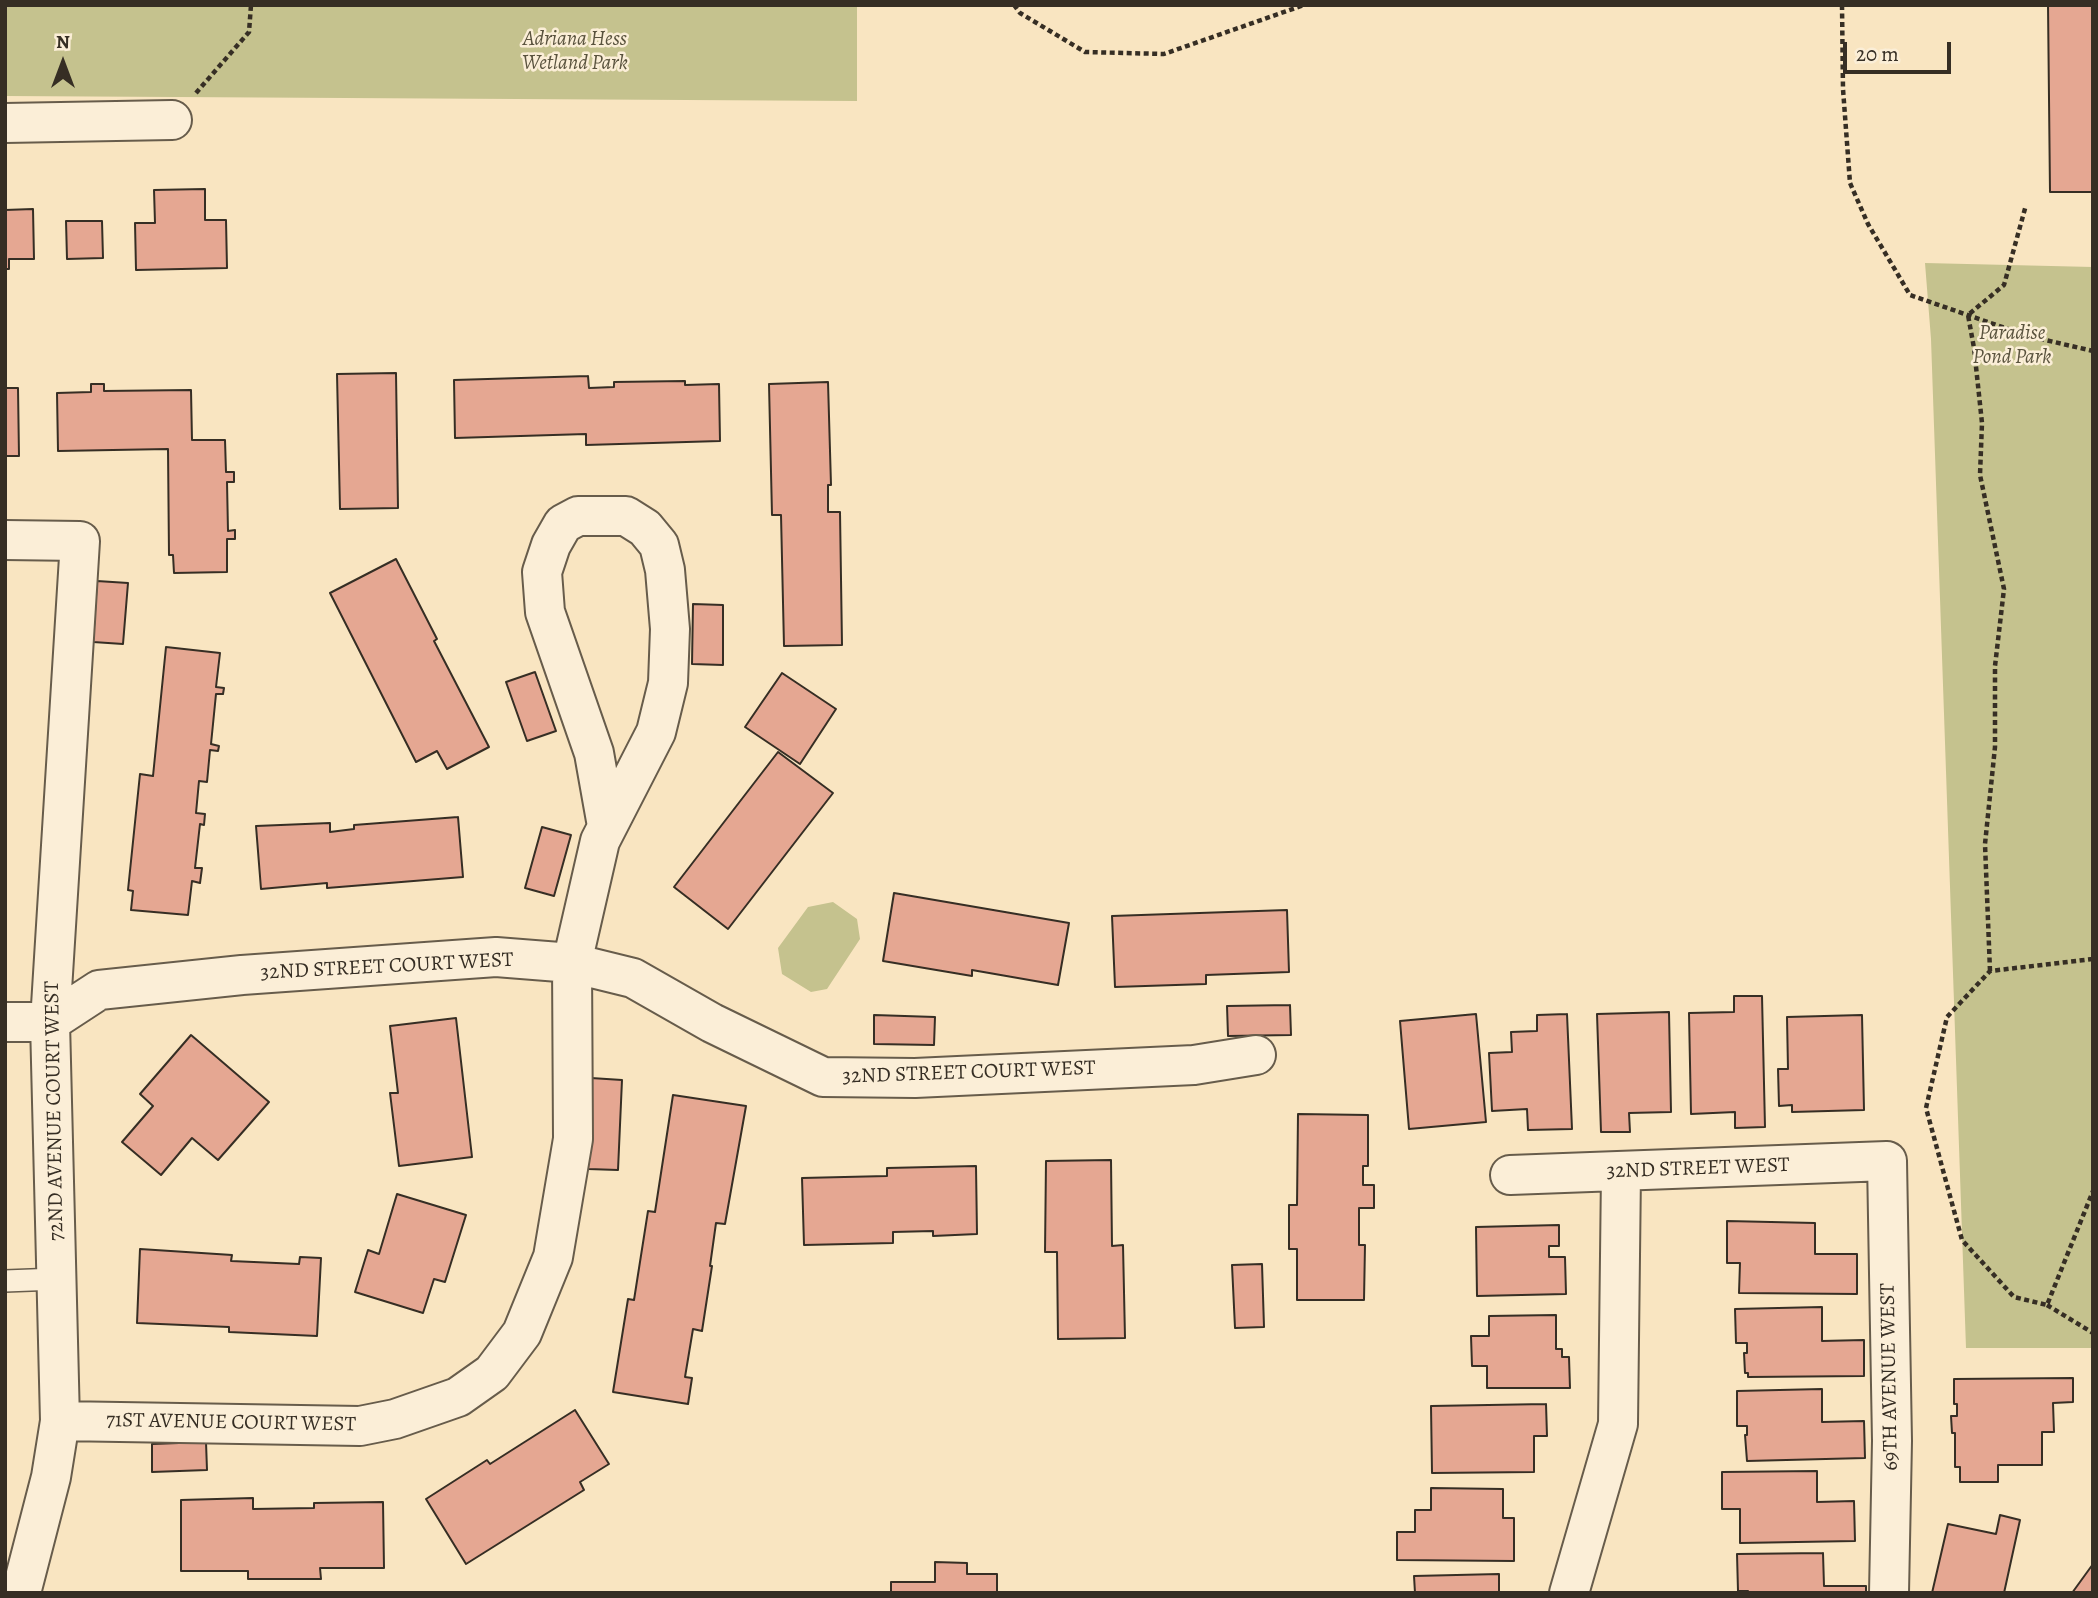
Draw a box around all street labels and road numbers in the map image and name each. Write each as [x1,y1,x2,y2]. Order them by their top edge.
street label: 32ND STREET COURT WEST [260,948,514,986]
street label: 72ND AVENUE COURT WEST [40,981,70,1241]
street label: 32ND STREET COURT WEST [842,1056,1096,1090]
street label: 32ND STREET WEST [1606,1153,1790,1185]
street label: 69TH AVENUE WEST [1876,1283,1904,1471]
street label: 71ST AVENUE COURT WEST [106,1408,356,1438]

